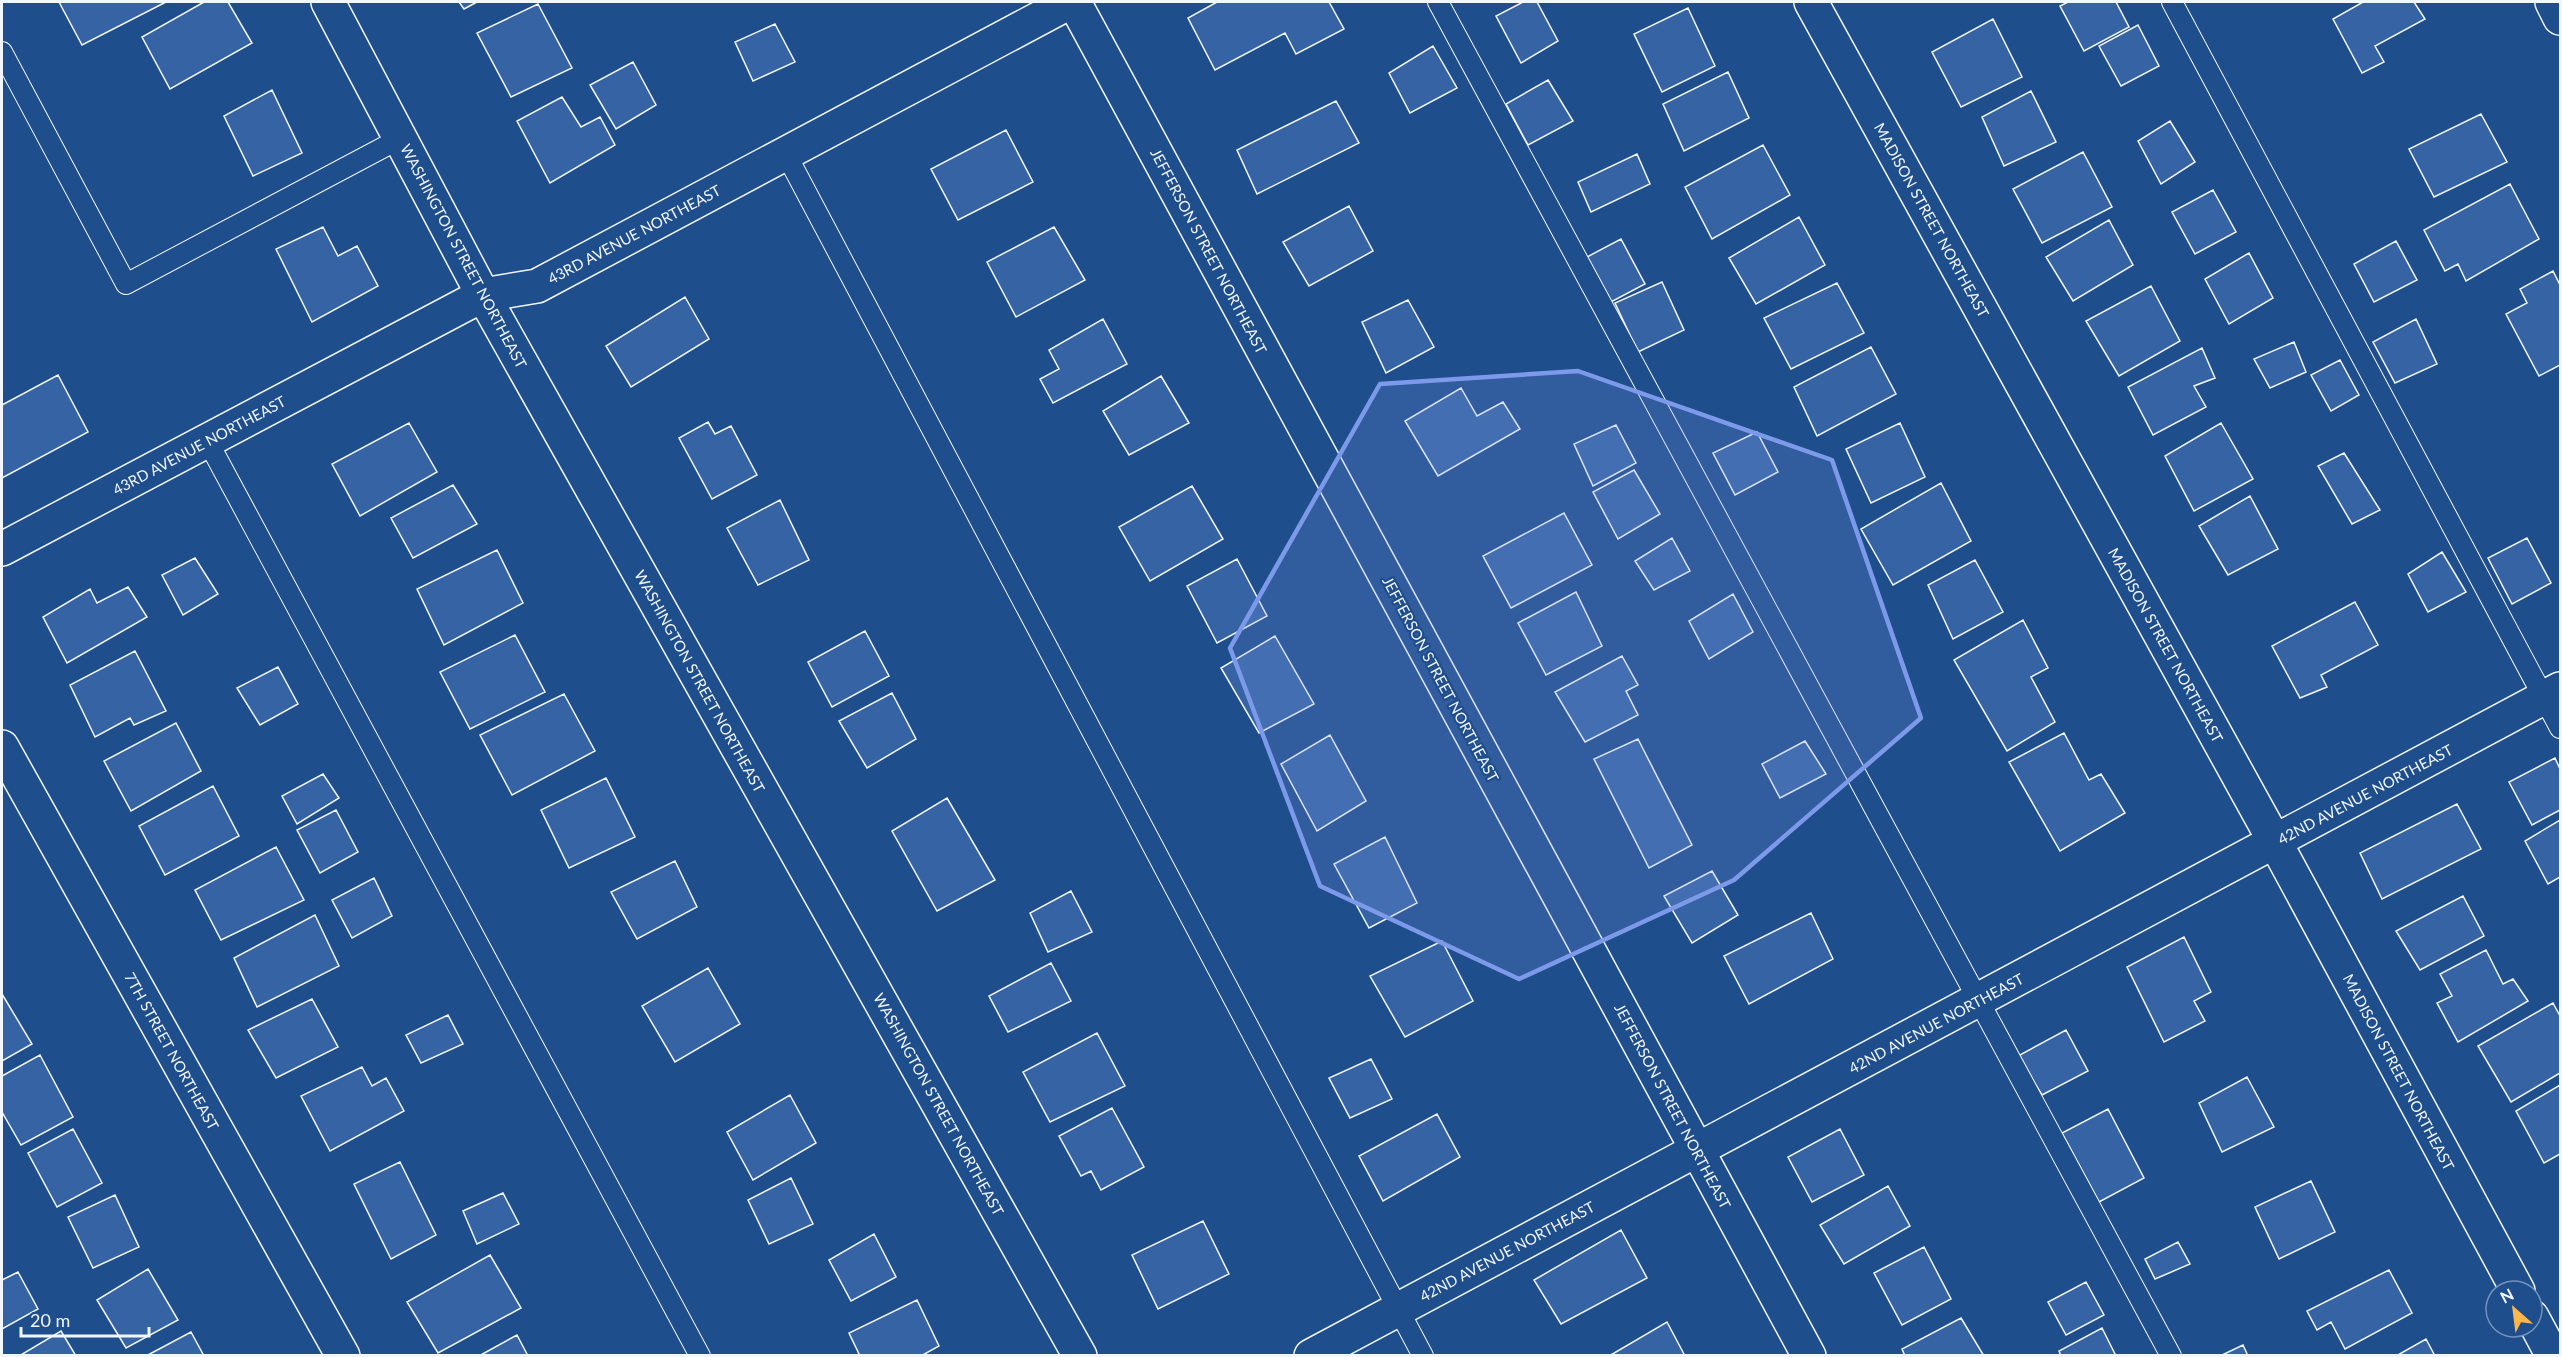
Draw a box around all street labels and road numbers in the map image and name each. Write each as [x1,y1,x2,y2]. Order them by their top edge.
street label: MADISON STREET NORTHEAST [1871,120,1993,321]
street label: WASHINGTON STREET NORTHEAST [397,141,531,371]
street label: JEFFERSON STREET NORTHEAST [1147,145,1271,357]
street label: 43RD AVENUE NORTHEAST [544,181,724,287]
street label: 43RD AVENUE NORTHEAST [109,392,289,498]
street label: MADISON STREET NORTHEAST [2105,545,2227,746]
street label: WASHINGTON STREET NORTHEAST [631,567,769,795]
street label: JEFFERSON STREET NORTHEAST [1379,573,1503,785]
street label: 42ND AVENUE NORTHEAST [2275,740,2456,848]
street label: 7TH STREET NORTHEAST [121,969,223,1133]
street label: 42ND AVENUE NORTHEAST [1846,969,2027,1077]
street label: MADISON STREET NORTHEAST [2339,971,2459,1173]
street label: WASHINGTON STREET NORTHEAST [870,990,1008,1218]
street label: JEFFERSON STREET NORTHEAST [1611,1000,1735,1212]
street label: 42ND AVENUE NORTHEAST [1417,1197,1598,1305]

